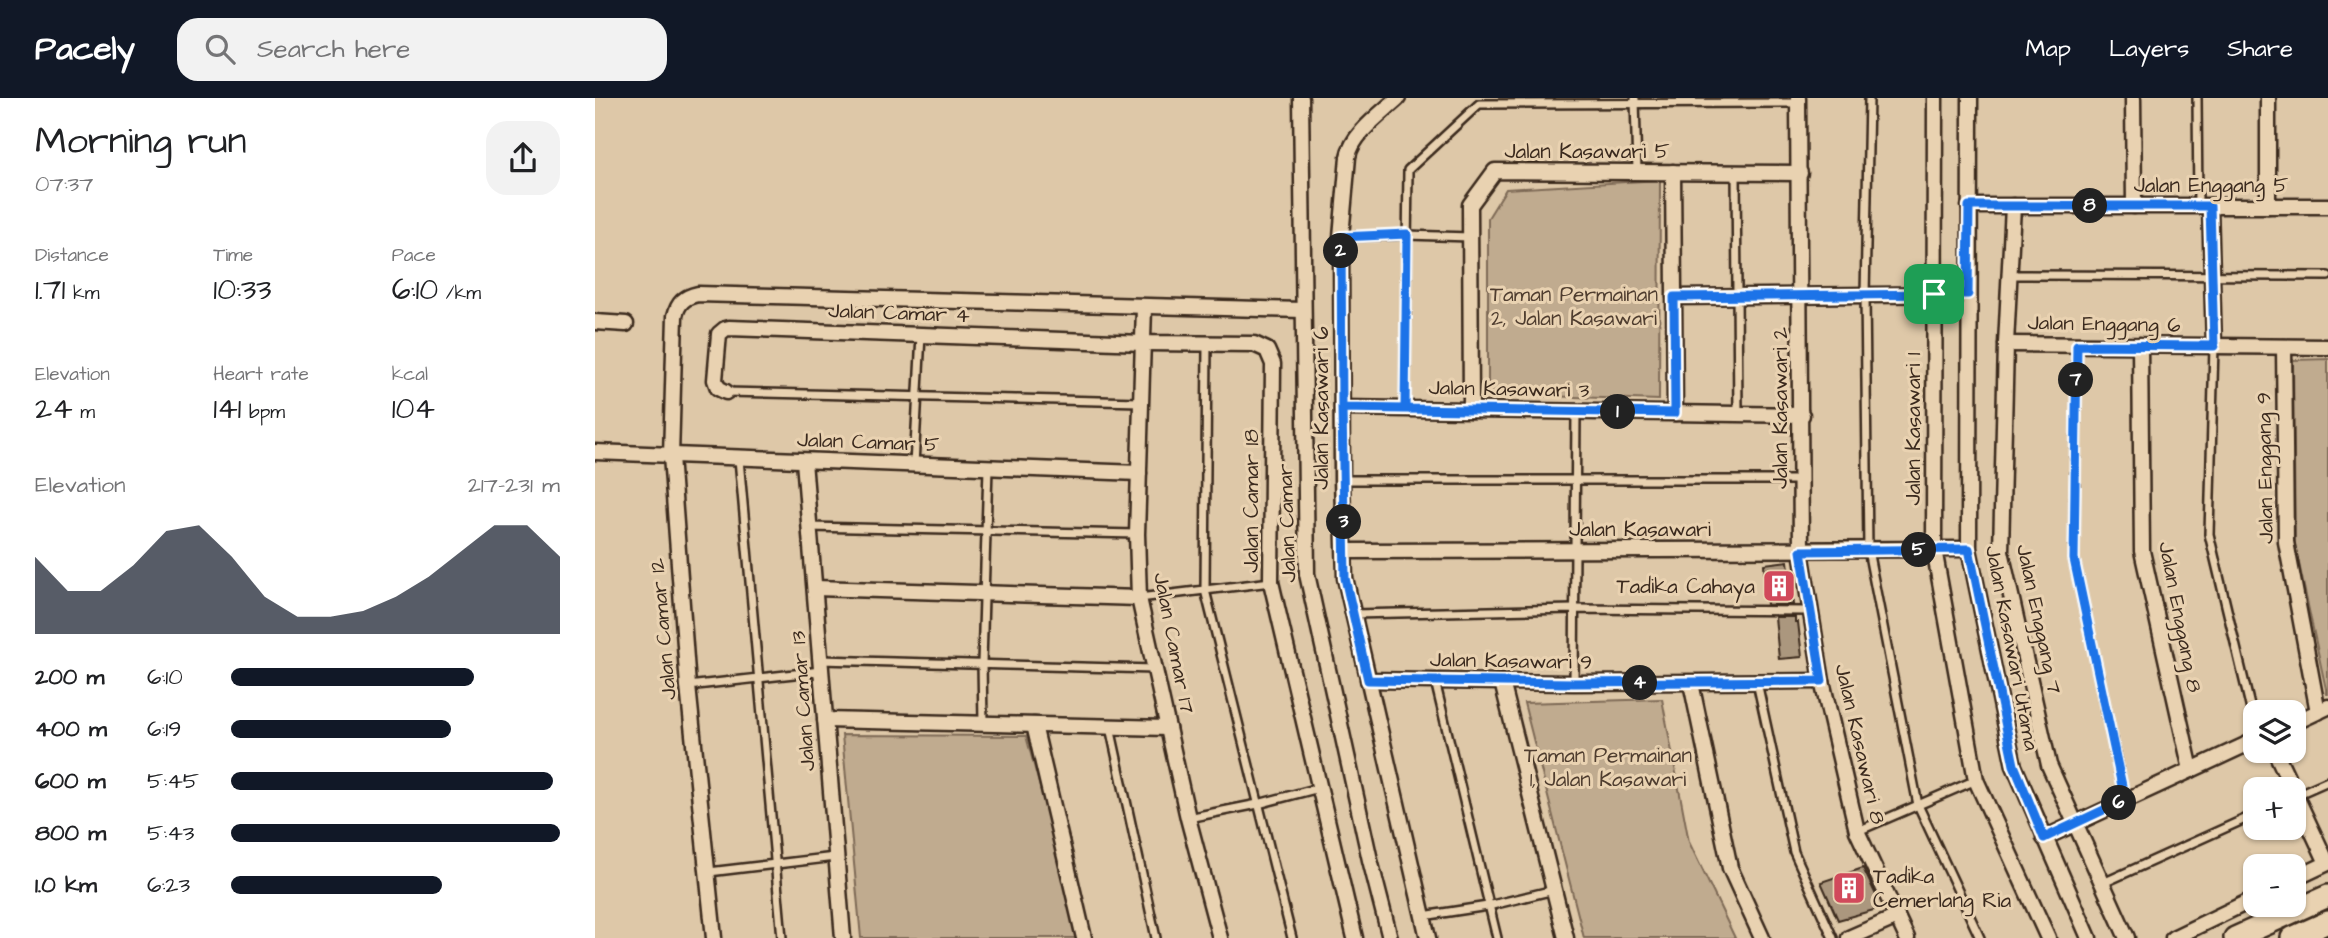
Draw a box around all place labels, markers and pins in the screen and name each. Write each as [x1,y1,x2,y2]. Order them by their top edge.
pin: 8 [2073,188,2107,224]
pin: 2 [1323,234,1359,268]
pin [1904,264,1964,324]
pin: 7 [2059,362,2093,398]
pin: 1 [1601,394,1635,430]
pin: 3 [1327,504,1361,540]
pin: 5 [1901,532,1937,568]
building icon: Tadika Cahaya [1760,567,1798,605]
place label: Tadika Cahaya [1616,572,1755,603]
pin: 4 [1623,666,1657,700]
pin: 6 [2101,786,2137,820]
place label: Tadika Cemerlang Ria [1873,862,2011,917]
building icon: Tadika Cemerlang Ria [1830,869,1868,907]

